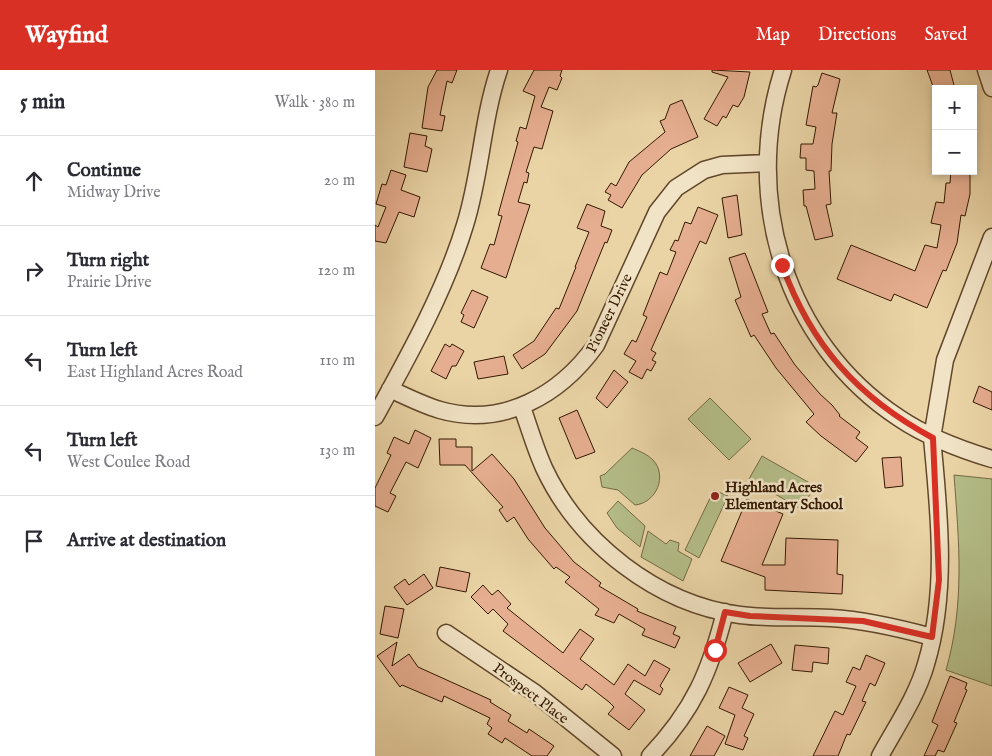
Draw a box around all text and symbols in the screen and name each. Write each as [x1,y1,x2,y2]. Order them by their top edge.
text: Wayfind [25,20,108,51]
text: Map [756,24,790,47]
text: Directions [818,24,896,47]
text: Saved [924,24,967,47]
map controls [932,85,977,175]
button: + [932,85,977,130]
text: 5 min [20,89,65,116]
text: Walk · 380 m [274,93,355,113]
button: − [932,130,977,175]
text: Continue [67,159,141,183]
icon: ahead [20,167,48,195]
text: 20 m [324,171,355,191]
text: Midway Drive [67,183,161,203]
text: Turn right [67,249,149,273]
route end [771,254,794,277]
icon: right [20,257,48,285]
text: 120 m [318,261,355,281]
street label: Pioneer Drive [582,270,637,356]
text: Prairie Drive [67,273,152,293]
text: Turn left [67,339,138,363]
icon: left [20,347,48,375]
text: 110 m [319,351,355,371]
text: East Highland Acres Road [67,363,243,383]
text: Turn left [67,429,138,453]
icon: left [20,437,48,465]
text: 130 m [319,441,355,461]
text: West Coulee Road [67,453,190,473]
place label: Highland Acres Elementary School [725,478,844,514]
marker: Highland Acres Elementary School [709,490,721,502]
icon: arrive [20,527,48,555]
text: Arrive at destination [67,529,226,553]
route start [704,639,727,662]
street label: Prospect Place [489,659,572,728]

